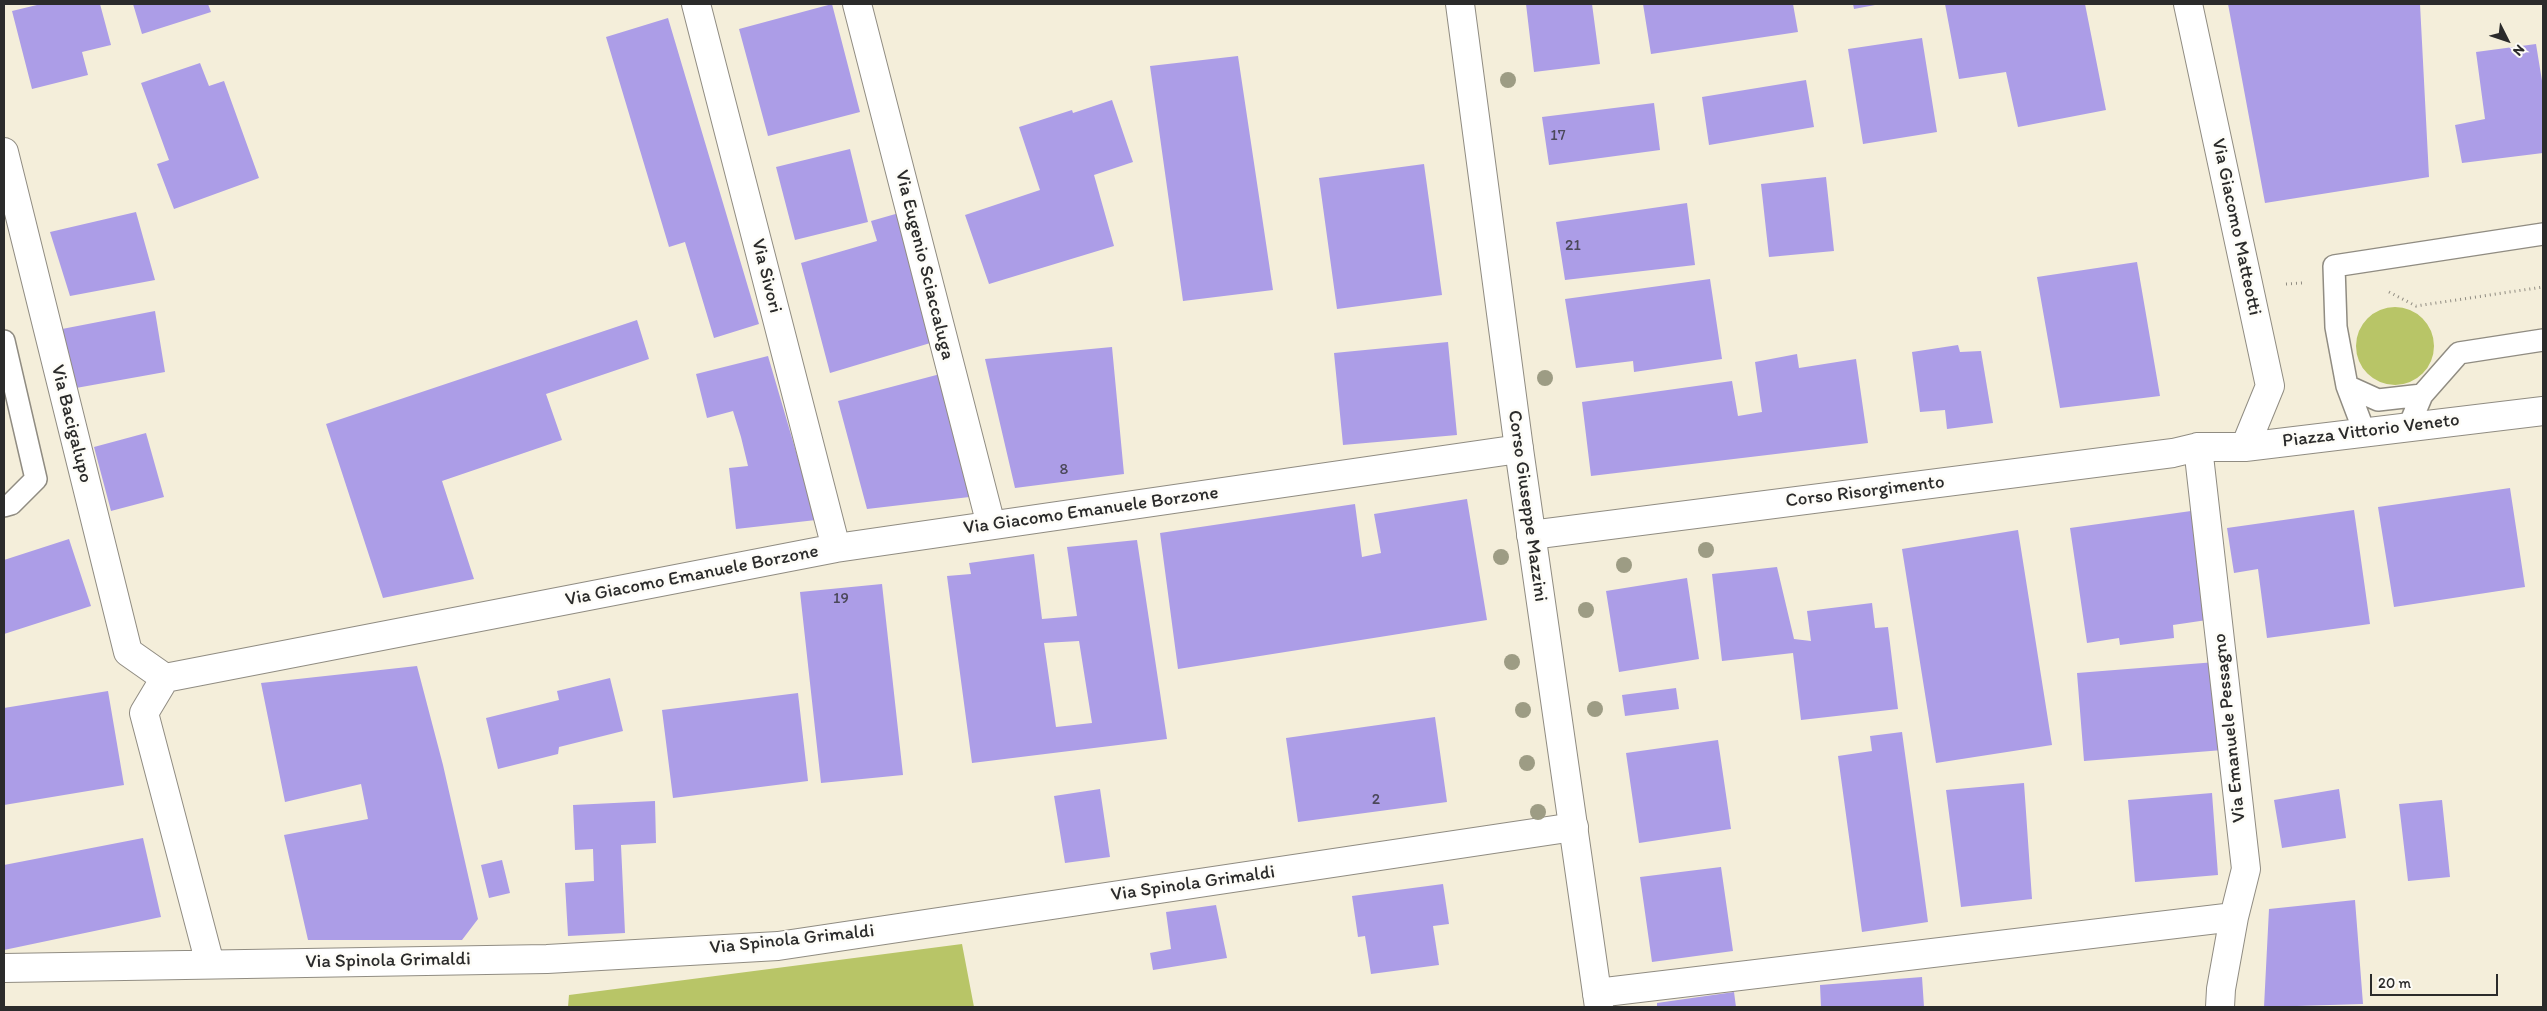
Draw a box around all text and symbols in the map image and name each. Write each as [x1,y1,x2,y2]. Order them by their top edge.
north arrow [2482,15,2532,65]
text: N [2509,41,2528,59]
house number: 17 [1550,126,1566,146]
street label: Via Giacomo Matteotti [2206,136,2266,318]
street label: Via Eugenio Sciaccaluga [889,168,959,362]
house number: 21 [1565,236,1581,256]
street label: Via Sivori [746,237,786,315]
street label: Via Bacigalupo [45,363,97,485]
street label: Corso Giuseppe Mazzini [1502,409,1552,603]
street label: Piazza Vittorio Veneto [2281,409,2461,453]
house number: 8 [1060,460,1068,480]
street label: Corso Risorgimento [1784,471,1946,513]
street label: Via Giacomo Emanuele Borzone [962,482,1220,540]
street label: Via Giacomo Emanuele Borzone [564,540,820,612]
house number: 19 [833,589,849,609]
street label: Via Emanuele Pessagno [2209,632,2251,824]
house number: 2 [1372,790,1380,810]
street label: Via Spinola Grimaldi [1110,861,1276,907]
street label: Via Spinola Grimaldi [709,920,875,960]
street label: Via Spinola Grimaldi [305,948,471,974]
scale bar [2372,964,2500,996]
text: 20 m [2378,974,2411,992]

